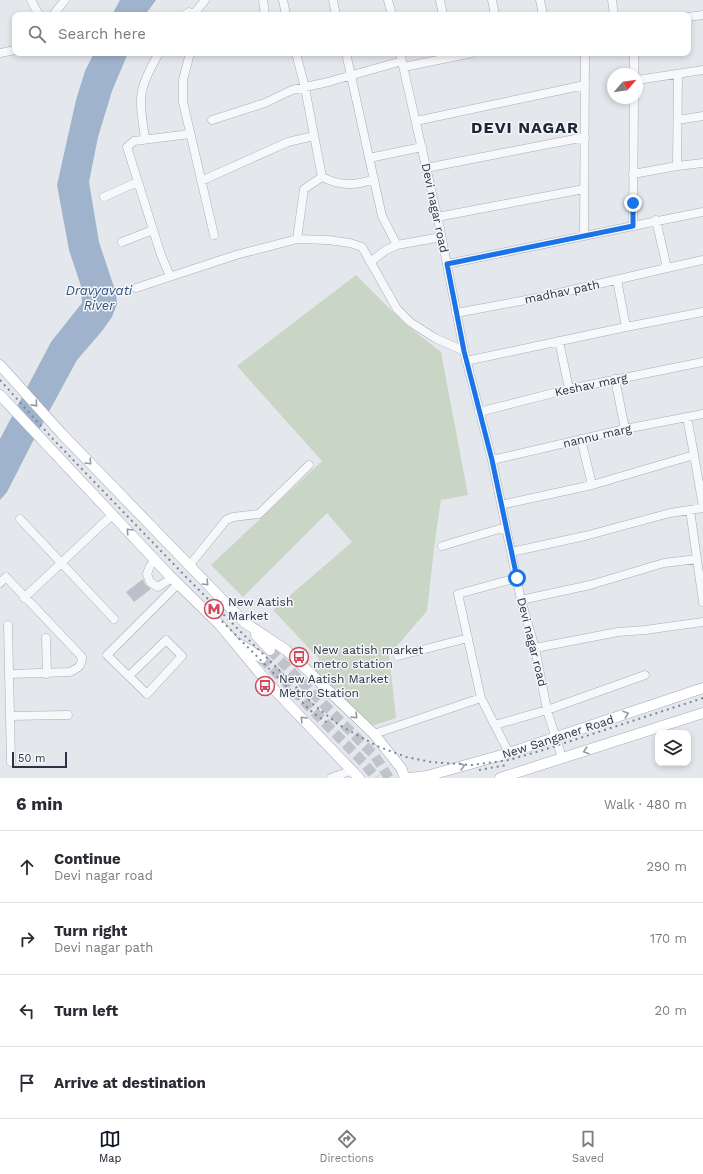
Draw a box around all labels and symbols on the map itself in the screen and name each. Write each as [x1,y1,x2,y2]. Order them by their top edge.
north arrow [607,68,643,104]
district label: DEVI NAGAR [471,118,579,137]
street label: Devi nagar road [419,162,451,254]
route end [624,194,642,212]
street label: madhav path [523,277,601,307]
water label: Dravyavati River [66,283,133,313]
street label: Keshav marg [553,370,629,400]
one-way arrow [30,399,37,407]
street label: nannu marg [561,421,633,451]
one-way arrow [84,457,92,465]
one-way arrow [126,528,134,536]
route start [508,569,526,587]
one-way arrow [201,578,209,586]
place label: New Aatish Market [228,595,293,623]
street label: Devi nagar road [514,596,550,688]
metro station icon: New Aatish Market [203,598,225,620]
place label: New aatish market metro station [313,643,423,671]
bus stop icon: New aatish market metro station [288,646,310,668]
place label: New Aatish Market Metro Station [279,672,389,700]
bus stop icon: New Aatish Market Metro Station [254,675,276,697]
one-way arrow [622,710,629,719]
one-way arrow [350,711,358,718]
street label: New Sanganer Road [500,712,616,762]
one-way arrow [300,716,308,724]
one-way arrow [583,746,590,755]
scale bar [12,750,67,769]
one-way arrow [458,762,465,771]

